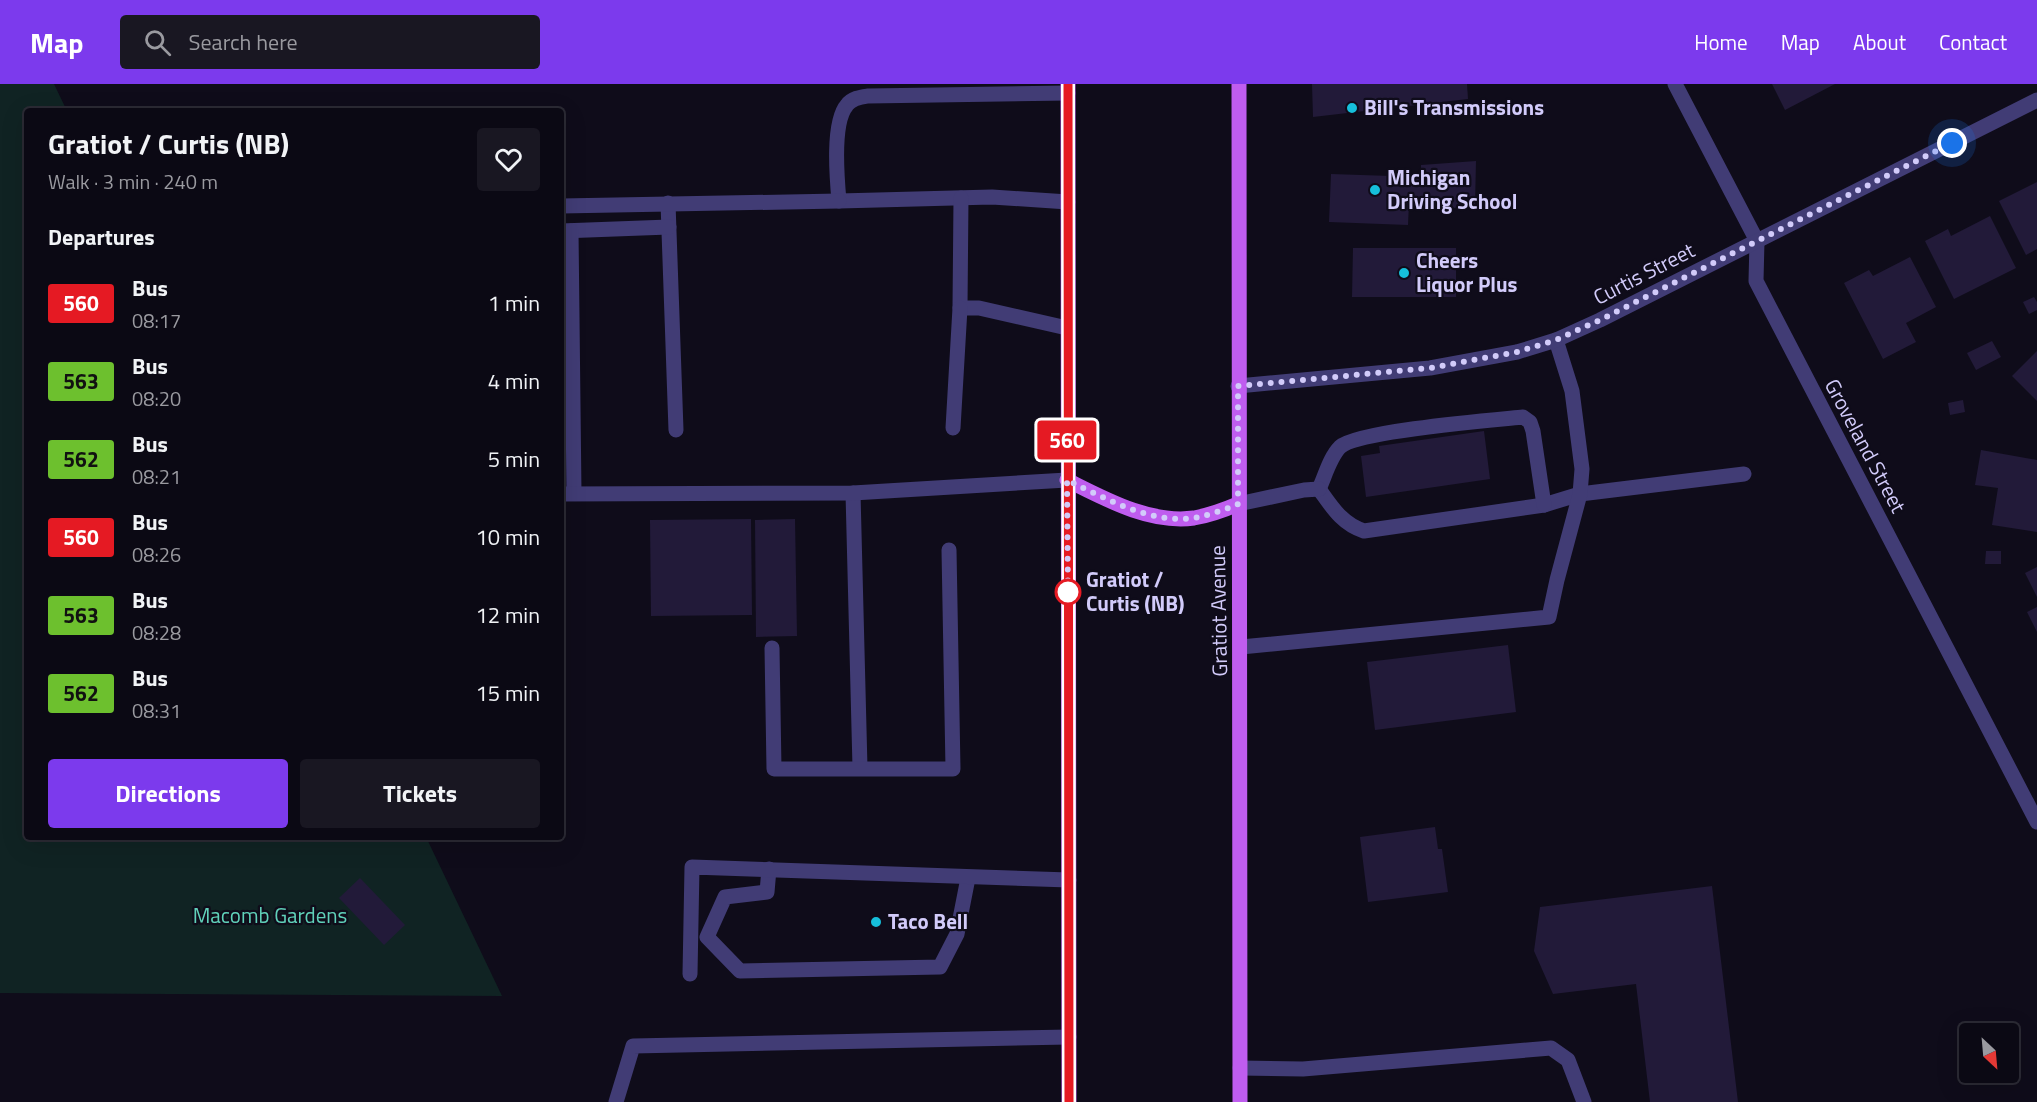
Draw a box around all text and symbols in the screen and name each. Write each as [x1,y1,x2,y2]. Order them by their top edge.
search box [120,15,540,69]
text: Map [30,21,84,64]
text: Search here [189,25,298,59]
icon: search [141,26,174,59]
text: Home [1694,26,1748,58]
text: Map [1781,26,1820,58]
text: About [1853,26,1906,58]
text: Contact [1939,26,2007,58]
place label: Bill's Transmissions [1364,91,1544,123]
marker: Bill's Transmissions [1345,101,1359,115]
text: Gratiot / Curtis (NB) [48,122,289,165]
button: heart [477,128,540,191]
your location [1937,128,1967,158]
place label: Michigan Driving School [1387,161,1517,217]
text: Walk · 3 min · 240 m [48,166,218,197]
marker: Michigan Driving School [1368,183,1382,197]
text: Departures [48,220,155,254]
street label: Curtis Street [1587,234,1700,312]
place label: Cheers Liquor Plus [1416,244,1518,300]
marker: Cheers Liquor Plus [1397,266,1411,280]
text: Bus [132,271,168,305]
text: 1 min [488,286,540,320]
text: 560 [63,287,99,319]
text: 08:17 [132,305,181,336]
text: Bus [132,349,168,383]
text: 4 min [488,364,540,398]
text: 563 [63,365,99,397]
street label: Groveland Street [1817,373,1915,519]
text: 08:20 [132,383,181,414]
line badge: 560 [1032,420,1102,460]
text: 560 [1049,424,1085,456]
text: Bus [132,427,168,461]
text: 5 min [488,442,540,476]
text: 562 [63,443,99,475]
text: 08:21 [132,461,181,492]
text: Bus [132,505,168,539]
text: 10 min [475,520,540,554]
text: 560 [63,521,99,553]
text: 08:26 [132,539,181,570]
street label: Gratiot Avenue [1201,545,1235,677]
place label: Gratiot / Curtis (NB) [1086,563,1185,619]
marker: Gratiot / Curtis (NB) [1055,579,1081,605]
text: Bus [132,583,168,617]
text: 12 min [475,598,540,632]
text: 563 [63,599,99,631]
text: 08:28 [132,617,181,648]
text: Bus [132,661,168,695]
text: 15 min [475,676,540,710]
text: 562 [63,677,99,709]
text: 08:31 [132,695,181,726]
button: Directions [48,759,288,828]
button: Tickets [300,759,540,828]
park label: Macomb Gardens [193,899,347,931]
place label: Taco Bell [888,905,968,937]
marker: Taco Bell [869,915,883,929]
north arrow [1959,1023,2019,1083]
map controls [1959,1023,2019,1083]

